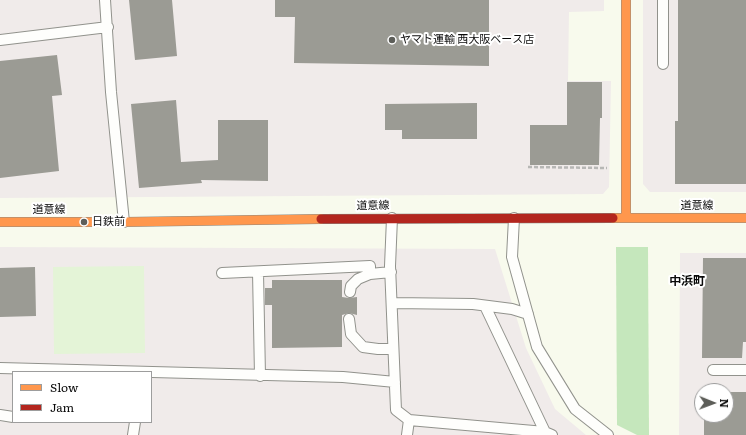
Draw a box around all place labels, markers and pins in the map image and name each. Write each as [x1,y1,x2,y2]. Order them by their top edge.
place label: ヤマト運輸 西大阪ベース店 [400,33,534,47]
marker: ヤマト運輸 西大阪ベース店 [387,35,397,45]
place label: 日鉄前 [92,215,125,229]
marker: 日鉄前 [79,217,89,227]

